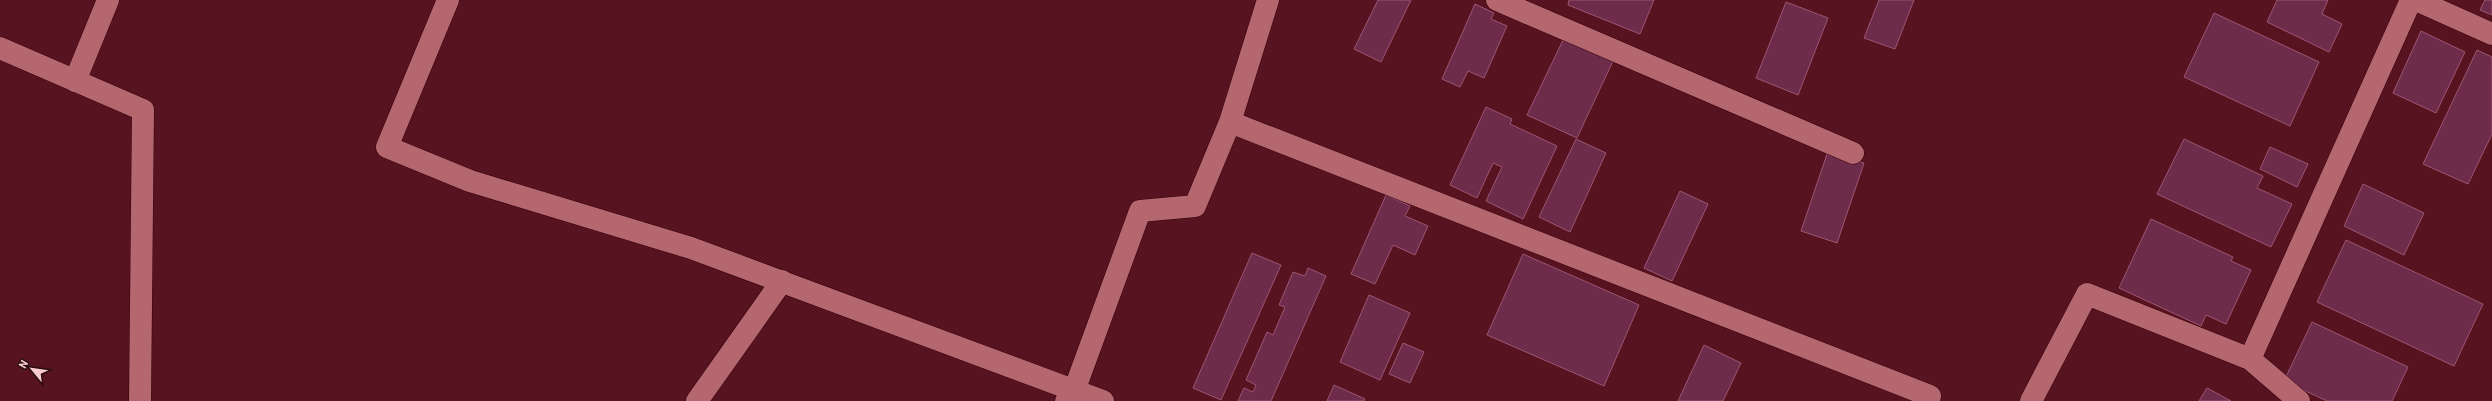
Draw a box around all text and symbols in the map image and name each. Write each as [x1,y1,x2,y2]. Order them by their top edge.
north arrow [12,349,52,389]
text: N [15,358,30,370]

